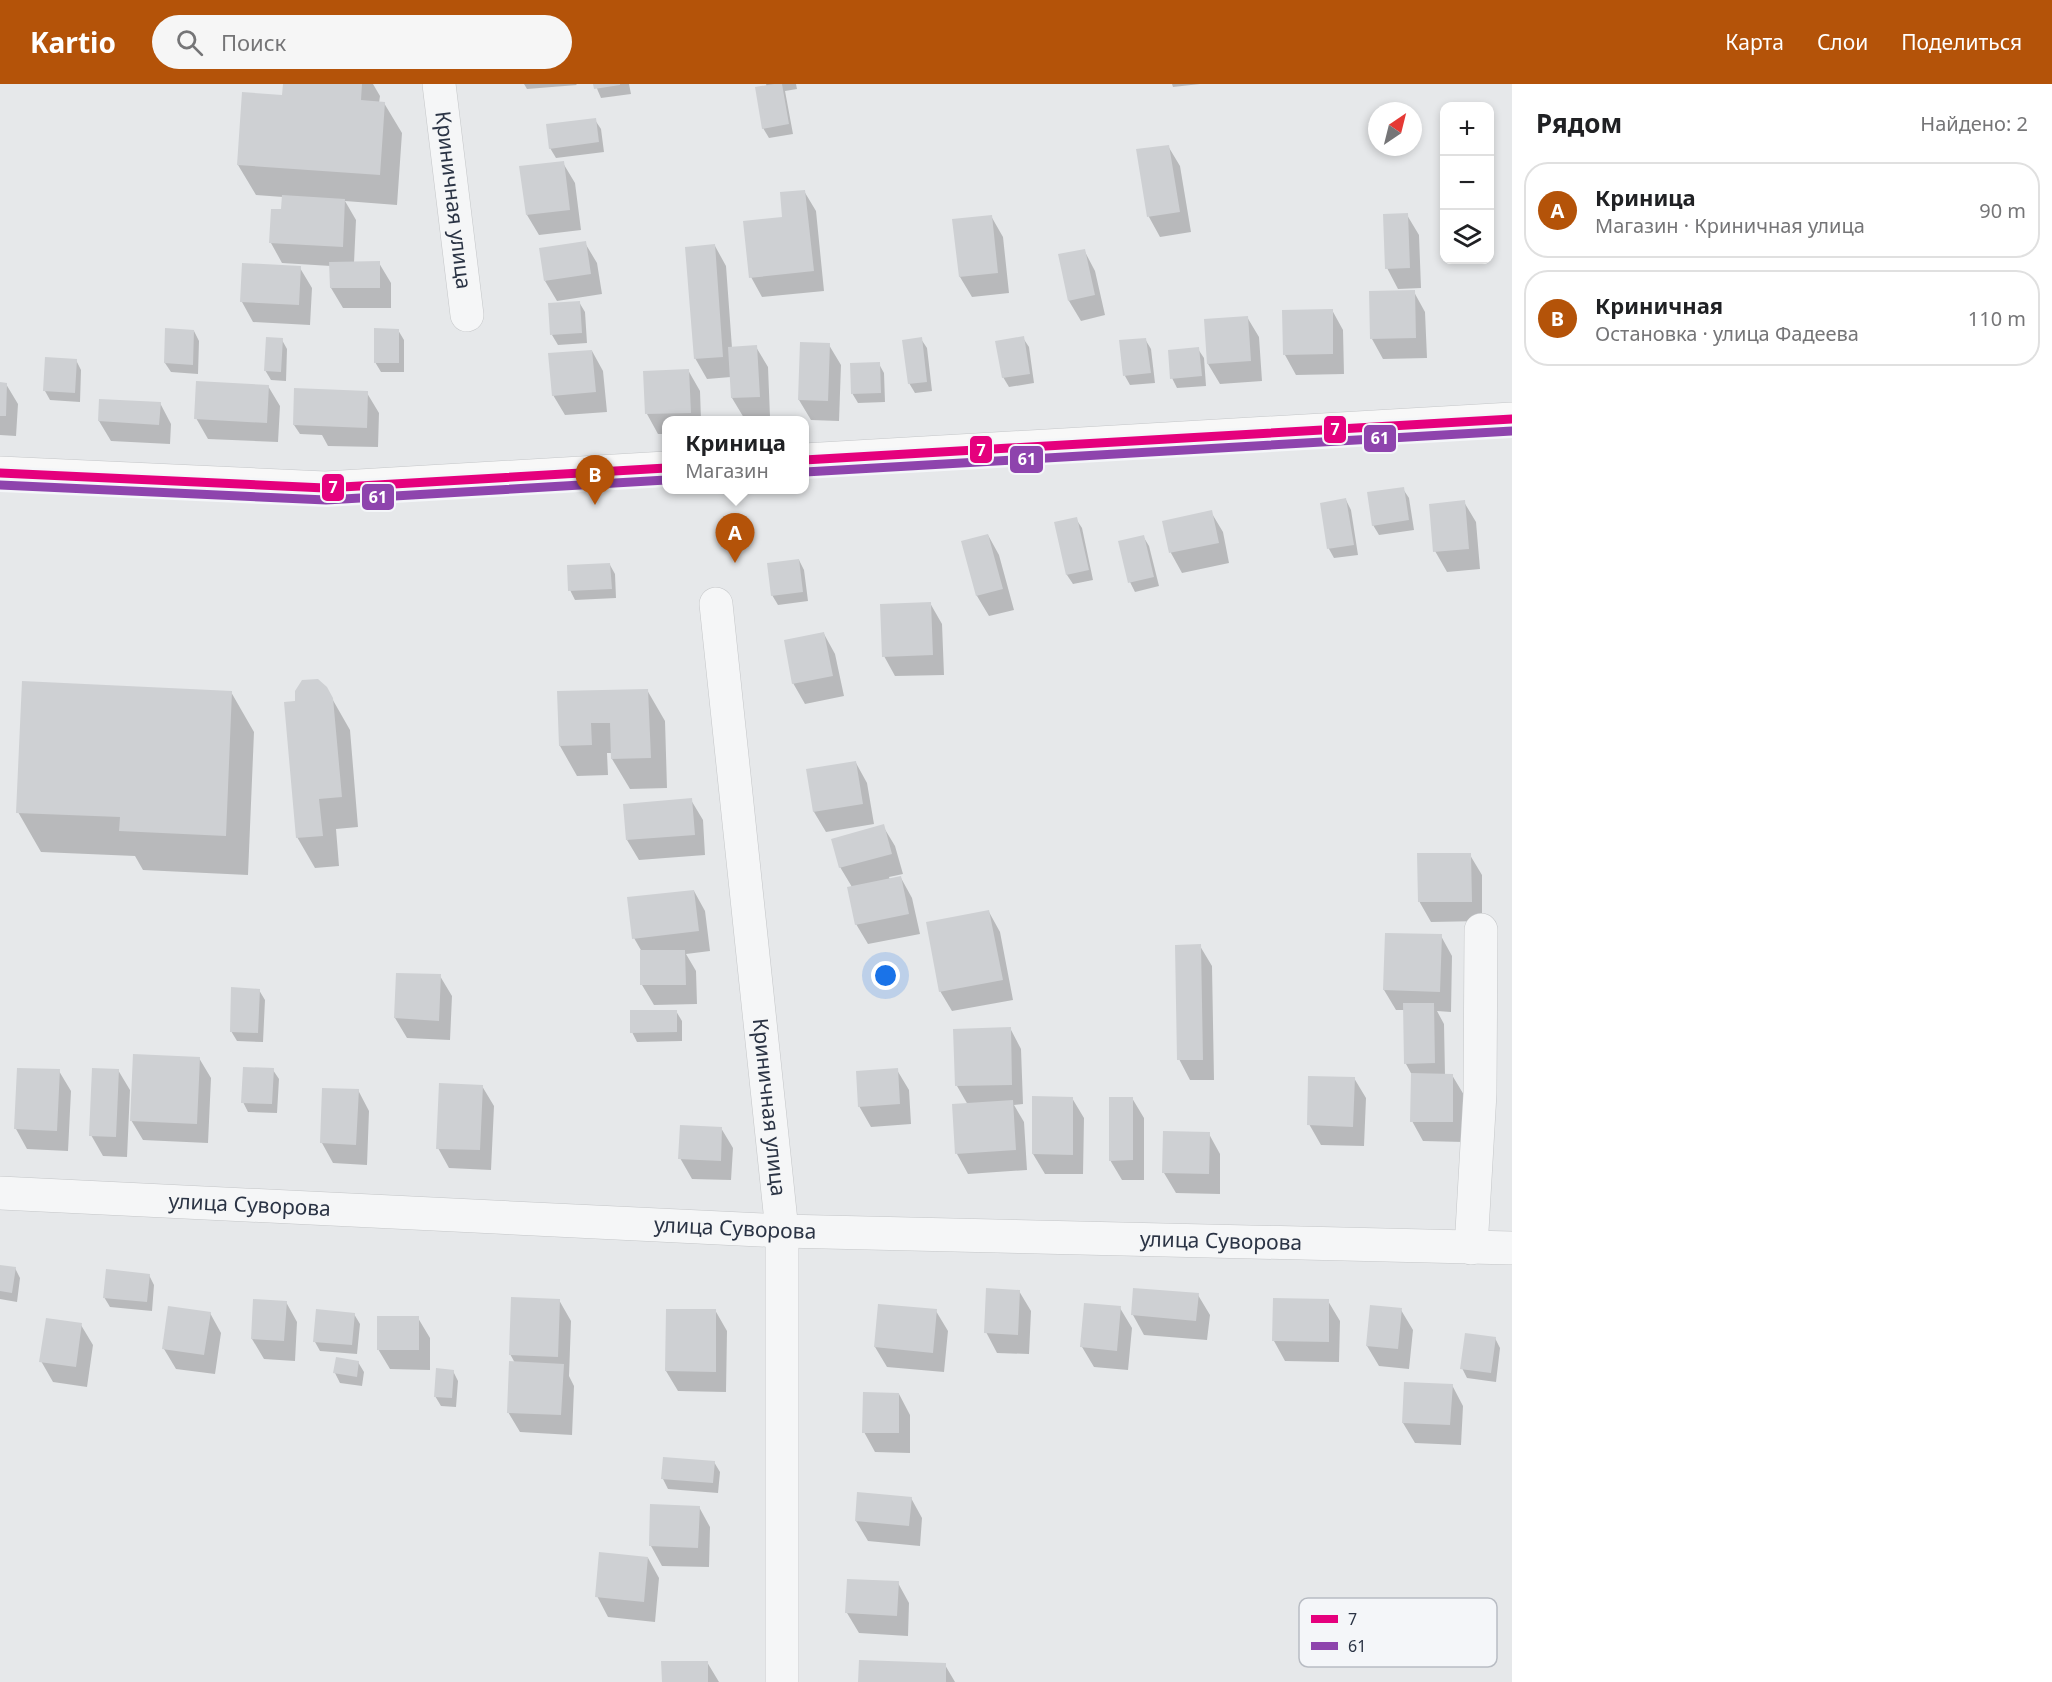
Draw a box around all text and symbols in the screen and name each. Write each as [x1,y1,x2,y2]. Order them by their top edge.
search box [152,15,572,69]
text: Kartio [30,23,116,61]
icon: search [173,26,206,59]
text: Поиск [221,27,286,57]
text: Карта [1725,28,1784,56]
text: Слои [1817,28,1868,56]
text: Поделиться [1901,28,2022,56]
north arrow [1368,102,1422,156]
map controls [1440,102,1494,264]
button: + [1440,102,1494,156]
text: Рядом [1536,105,1622,141]
street label: Криничная улица [429,109,479,291]
text: Найдено: 2 [1920,110,2028,137]
button: − [1440,156,1494,210]
text: Криница [1595,182,1696,212]
text: A [1551,197,1564,224]
text: 90 m [1979,197,2026,224]
button: layers [1440,210,1494,264]
text: Магазин · Криничная улица [1595,212,1865,239]
text: Криничная [1595,290,1723,320]
text: B [1551,305,1564,332]
text: 110 m [1968,305,2026,332]
text: Остановка · улица Фадеева [1595,320,1859,347]
line badge: 7 [1323,415,1347,444]
popup [662,416,809,494]
text: 7 [1330,418,1340,440]
line badge: 61 [1363,424,1397,453]
text: Криница [685,427,786,457]
text: 61 [1371,427,1389,449]
line badge: 7 [969,435,993,464]
text: 7 [976,439,986,461]
line badge: 61 [1009,445,1044,474]
text: 61 [1018,448,1036,470]
pin: B [576,456,614,505]
text: Магазин [685,457,769,484]
line badge: 7 [321,473,345,502]
text: 7 [328,476,338,498]
line badge: 61 [361,483,395,511]
text: 61 [369,486,387,508]
pin: A [716,514,754,563]
your location [871,961,900,990]
street label: Криничная улица [747,1017,793,1198]
street label: улица Суворова [168,1186,332,1222]
street label: улица Суворова [653,1210,817,1245]
street label: улица Суворова [1140,1224,1302,1256]
legend [1299,1598,1497,1667]
text: 7 [1348,1608,1357,1630]
text: 61 [1348,1635,1366,1657]

